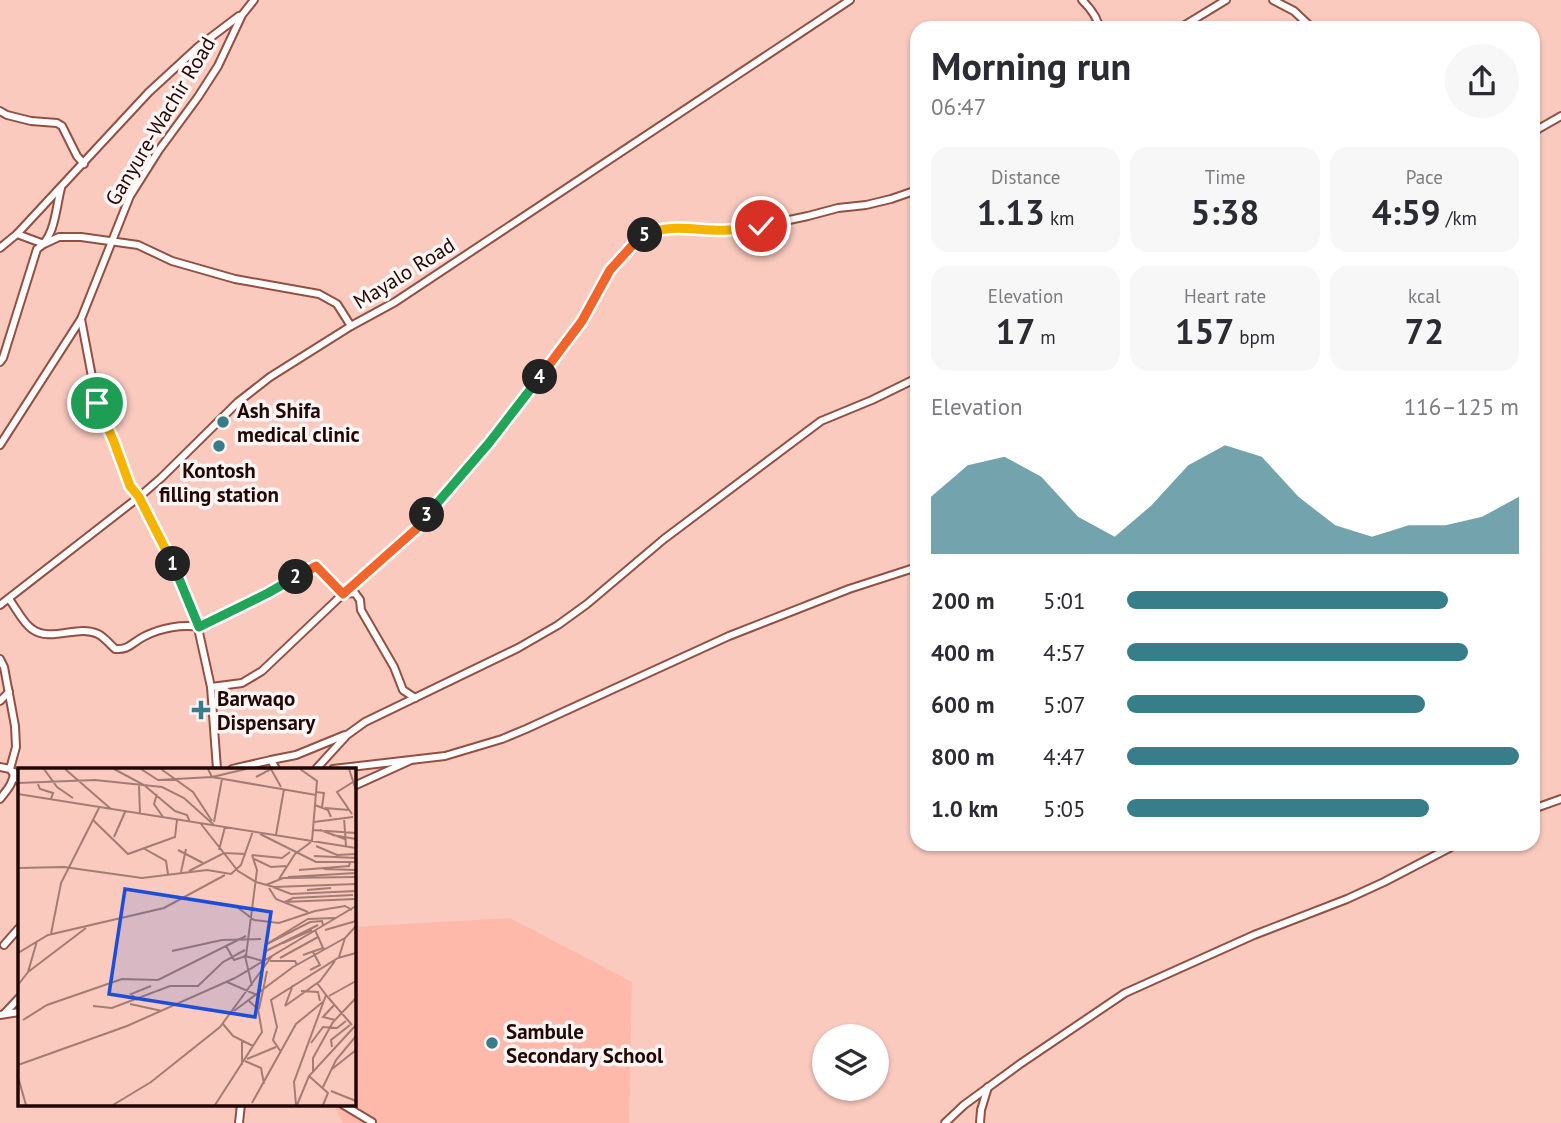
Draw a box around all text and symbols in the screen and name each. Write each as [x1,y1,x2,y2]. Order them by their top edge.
street label: Ganyure-Wachir Road [99,32,221,210]
text: Morning run [931,41,1131,90]
button: share [1445,44,1519,118]
text: 06:47 [931,92,986,121]
text: Distance [991,165,1060,189]
text: Time [1205,165,1245,189]
text: Pace [1406,165,1443,189]
text: 1.13 [977,189,1045,235]
text: 5:38 [1191,189,1259,235]
text: 4:59 [1372,189,1441,235]
pin [731,196,791,256]
text: km [1045,206,1075,230]
text: /km [1441,206,1477,230]
icon: check [742,207,780,245]
pin: 5 [628,218,662,252]
text: 5 [639,222,650,246]
street label: Mayalo Road [348,231,460,315]
text: Elevation [988,284,1064,308]
text: Heart rate [1184,284,1266,308]
text: kcal [1408,284,1441,308]
text: 17 [996,308,1035,354]
text: 157 [1175,308,1234,354]
text: 72 [1404,308,1444,354]
text: m [1035,325,1056,349]
text: bpm [1234,325,1275,349]
pin: 4 [522,360,558,394]
text: 4 [534,364,545,388]
pin [67,373,127,433]
icon: arrive [78,384,116,422]
text: Elevation [931,392,1023,421]
text: 116–125 m [1404,392,1519,421]
place label: Ash Shifa medical clinic [237,397,360,448]
marker: Ash Shifa medical clinic [215,414,231,430]
marker: Kontosh filling station [211,438,227,454]
place label: Kontosh filling station [159,457,279,508]
pin: 3 [410,498,444,532]
text: 3 [421,502,432,526]
pin: 1 [156,546,190,582]
text: 1 [167,551,178,575]
pin: 2 [278,560,314,594]
text: 2 [290,564,301,588]
text: 200 m [931,586,994,615]
text: 5:01 [1043,586,1086,615]
text: 400 m [931,638,994,667]
text: 4:57 [1043,638,1086,667]
place label: Barwaqo Dispensary [217,685,316,736]
text: 600 m [931,690,994,719]
text: 5:07 [1043,690,1086,719]
marker: Barwaqo Dispensary [191,700,211,720]
text: 800 m [931,742,994,771]
text: 4:47 [1043,742,1086,771]
inset map [18,768,355,1106]
text: 1.0 km [931,794,998,823]
text: 5:05 [1043,794,1086,823]
place label: Sambule Secondary School [506,1018,664,1069]
map controls [812,1024,889,1101]
button: layers [812,1024,889,1101]
marker: Sambule Secondary School [484,1035,500,1051]

